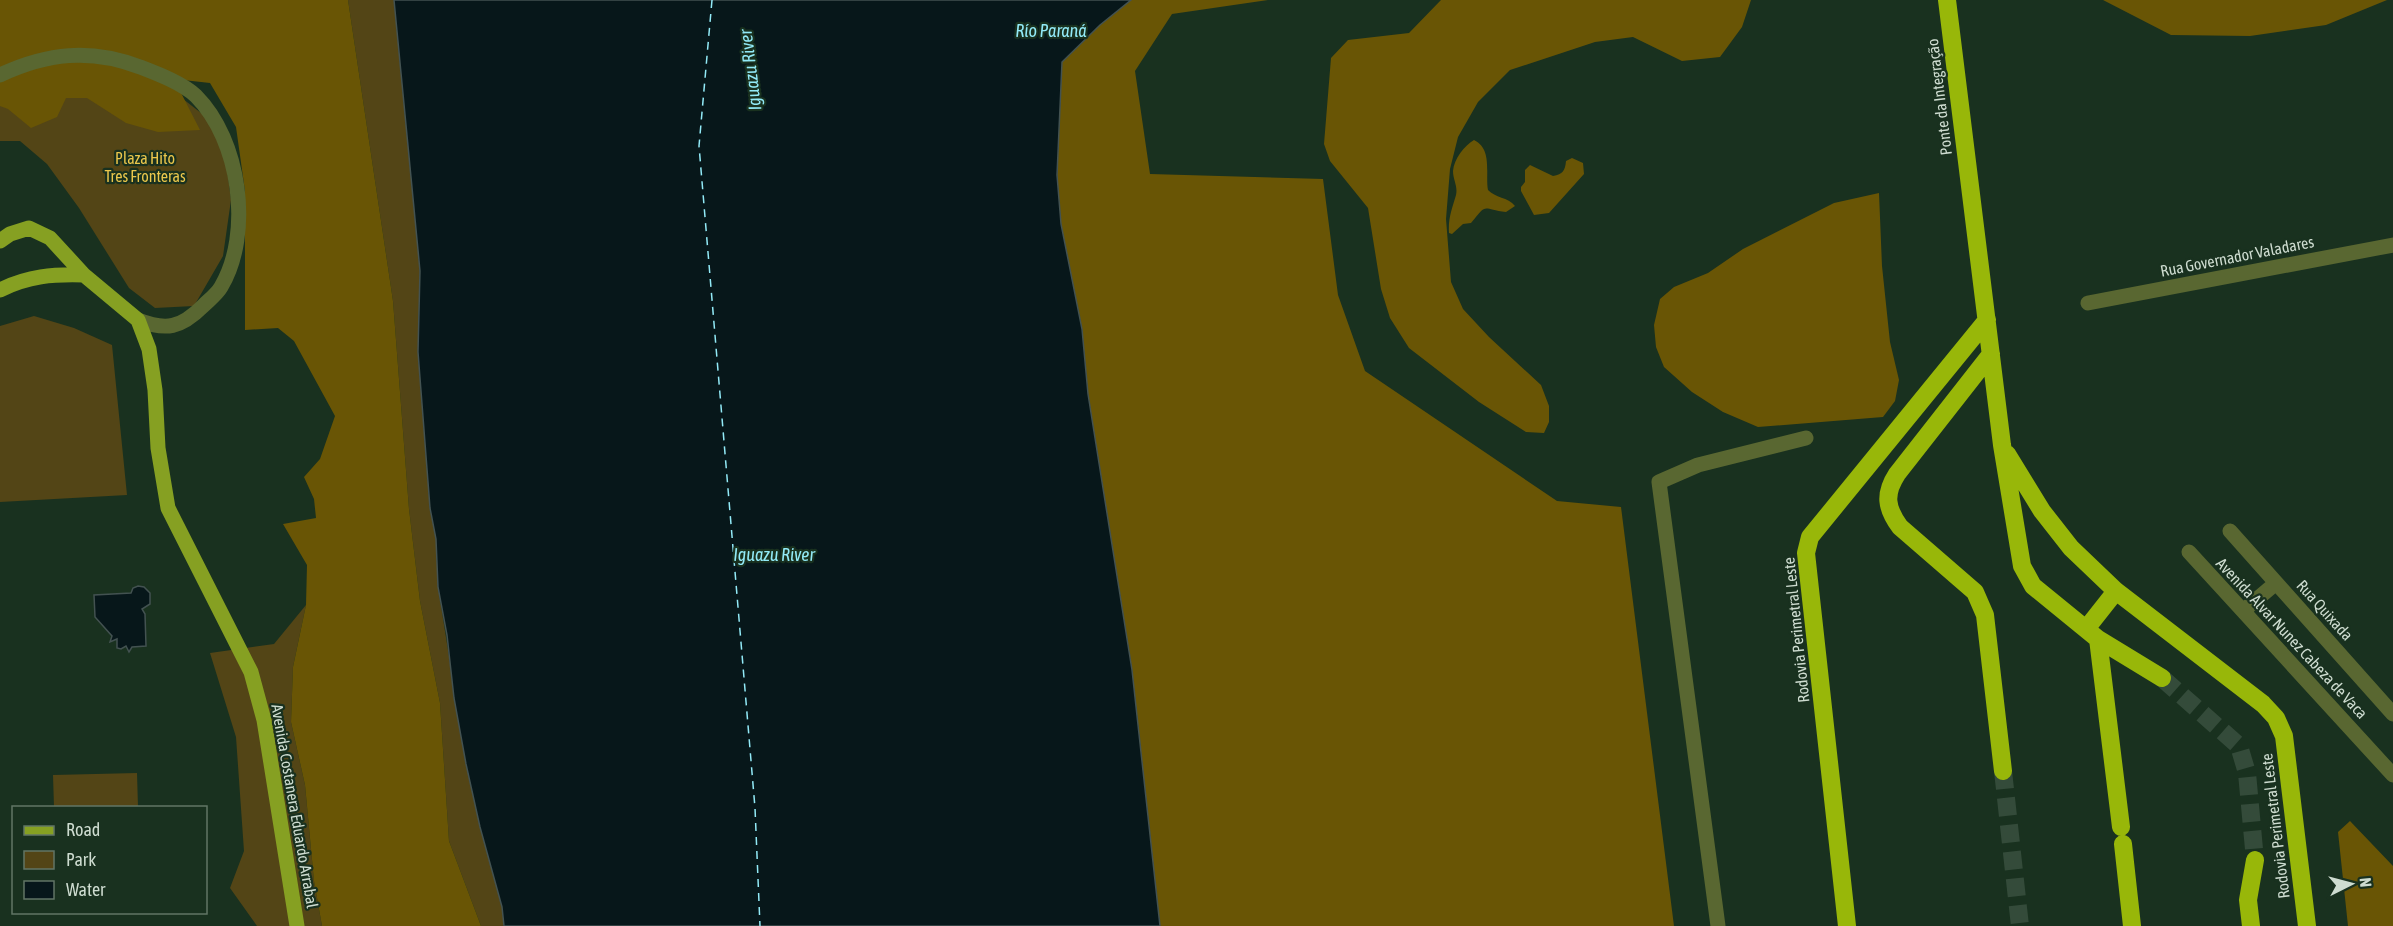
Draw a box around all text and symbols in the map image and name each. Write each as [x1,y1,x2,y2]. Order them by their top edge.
water label: Río Paraná [1015,20,1087,41]
water label: Iguazu River [735,28,765,112]
street label: Ponte da Integração [1923,38,1956,156]
park label: Plaza Hito Tres Fronteras [104,149,186,185]
street label: Rua Governador Valadares [2159,232,2316,280]
water label: Iguazu River [733,544,815,565]
street label: Avenida Alvar Nunez Cabeza de Vaca [2213,554,2371,722]
street label: Rodovia Perimetral Leste [1779,556,1813,704]
street label: Rua Quixada [2293,576,2357,644]
street label: Avenida Costanera Eduardo Arrabal [268,703,322,910]
street label: Rodovia Perimetral Leste [2257,752,2293,900]
legend [12,806,207,914]
text: Road [66,819,100,840]
text: Park [66,849,96,870]
north arrow [2321,854,2381,914]
text: N [2356,877,2375,888]
text: Water [66,879,106,900]

